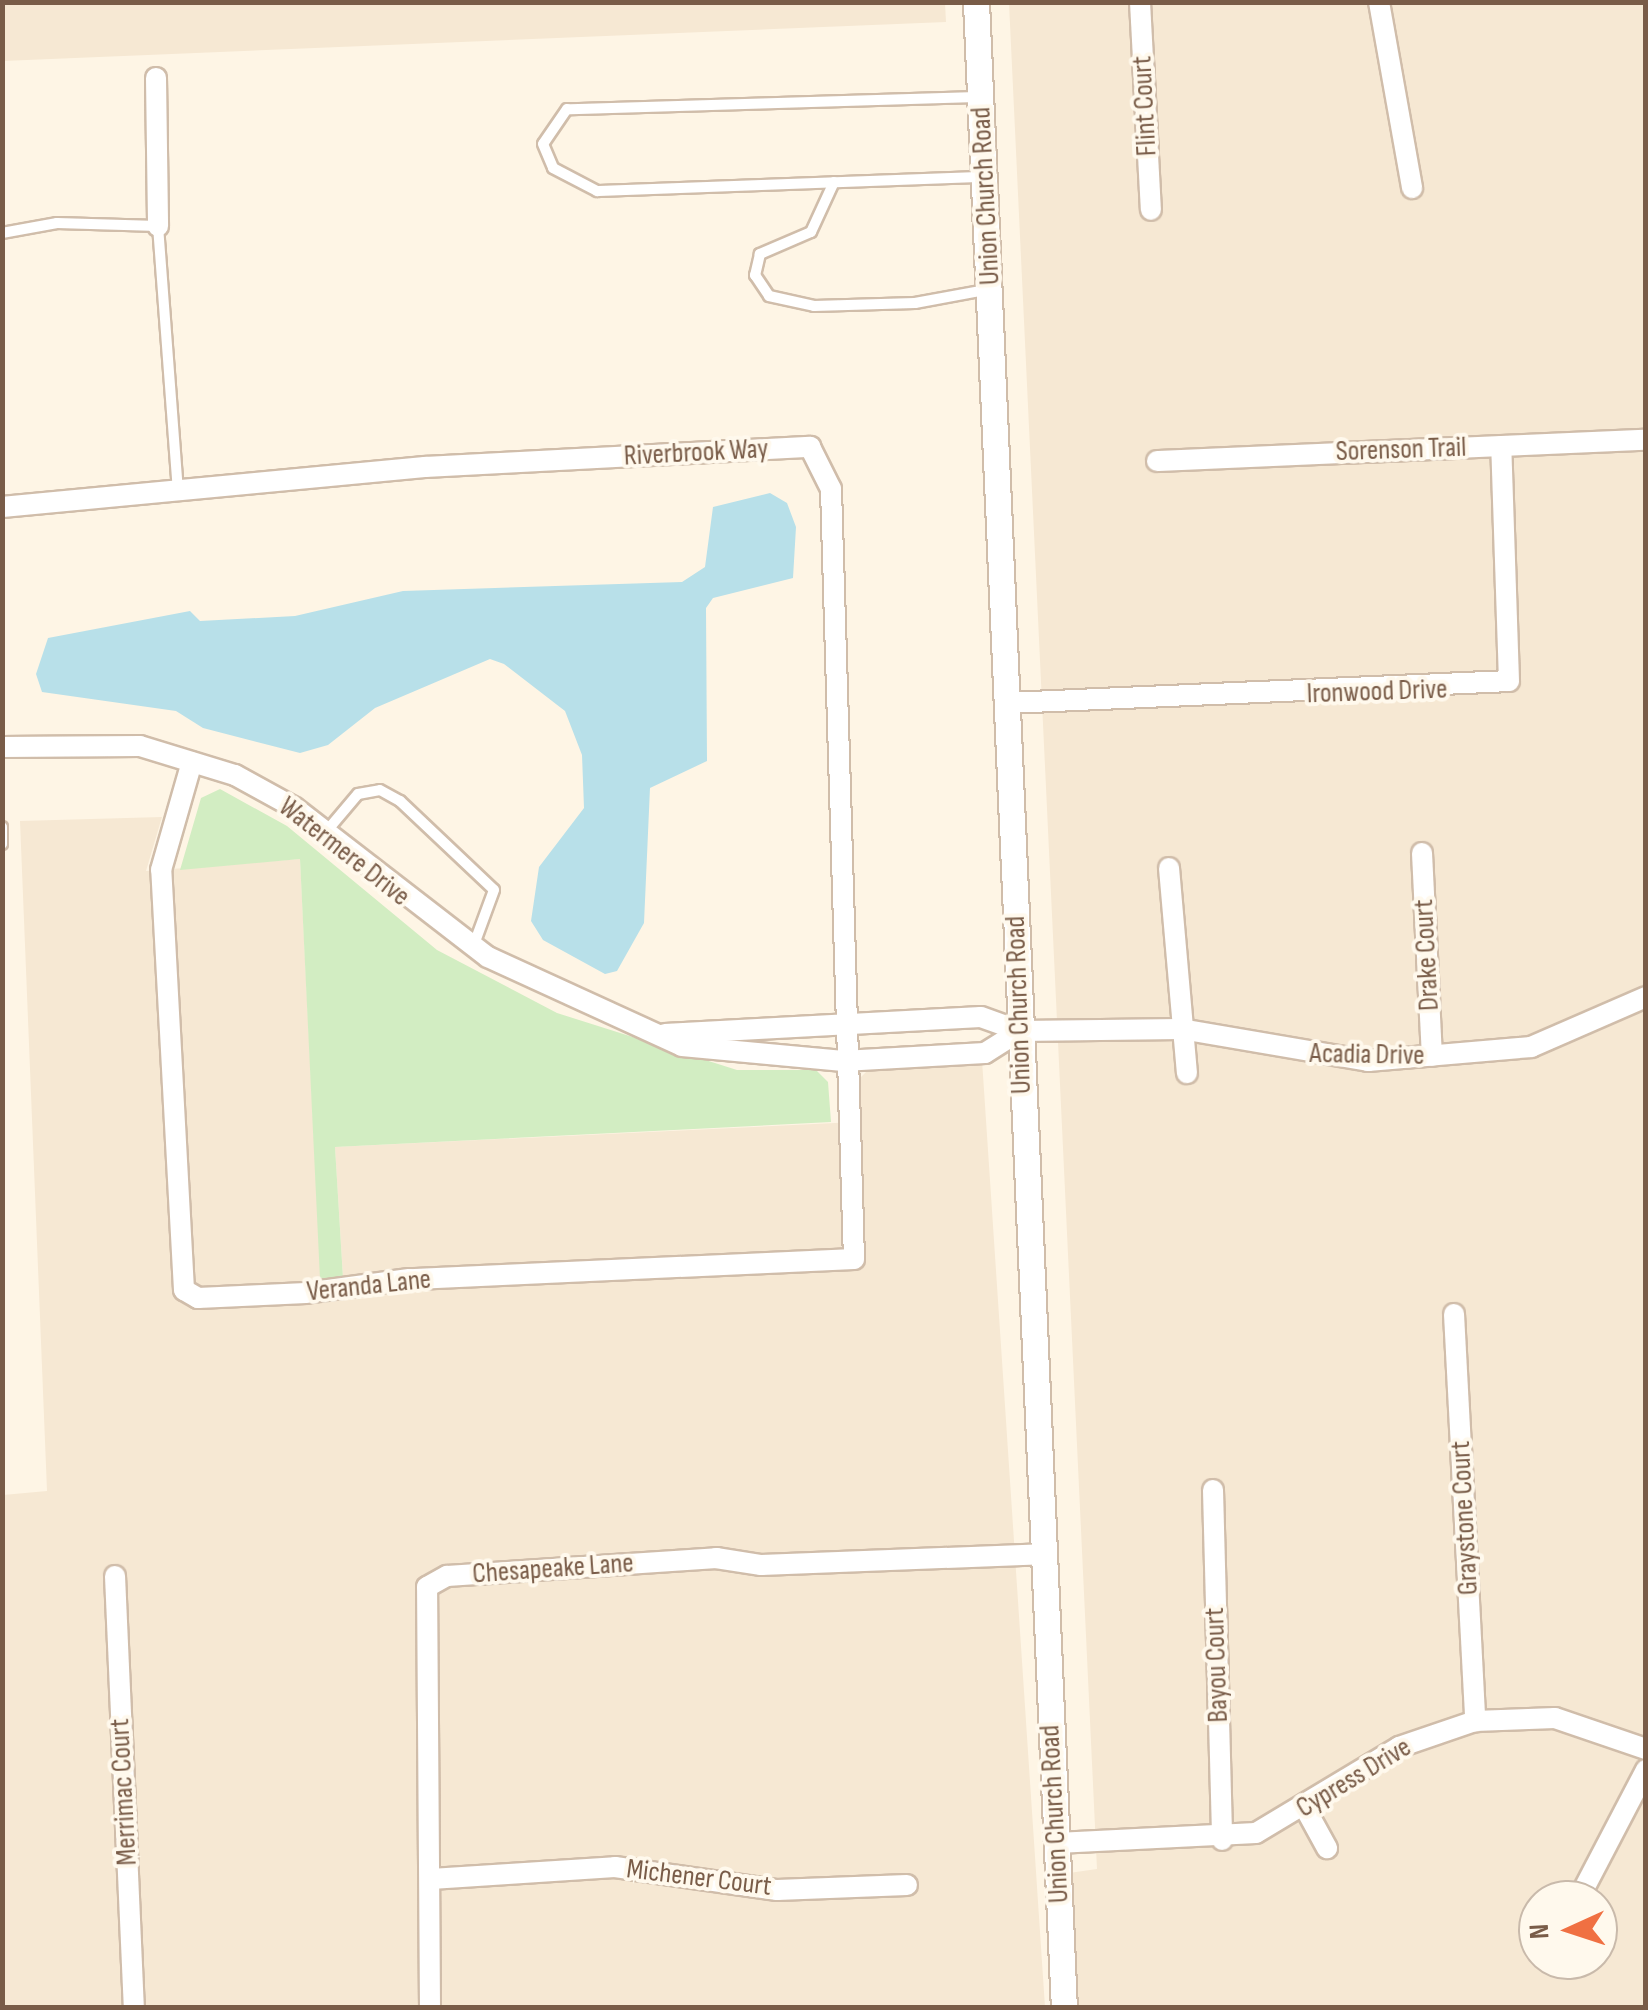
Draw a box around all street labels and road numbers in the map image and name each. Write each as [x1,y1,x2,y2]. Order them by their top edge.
street label: Flint Court [1126,55,1164,157]
street label: Union Church Road [965,106,1007,286]
street label: Sorenson Trail [1335,431,1467,469]
street label: Riverbrook Way [623,432,769,474]
street label: Ironwood Drive [1306,673,1448,711]
street label: Watermere Drive [272,790,416,914]
street label: Drake Court [1407,898,1447,1012]
street label: Union Church Road [999,915,1039,1095]
street label: Acadia Drive [1309,1037,1425,1073]
street label: Veranda Lane [305,1263,433,1309]
street label: Graystone Court [1444,1440,1486,1596]
street label: Chesapeake Lane [471,1547,635,1591]
street label: Bayou Court [1198,1607,1236,1723]
street label: Merrimac Court [103,1718,145,1866]
street label: Union Church Road [1034,1724,1076,1904]
street label: Cypress Drive [1291,1731,1417,1825]
street label: Michener Court [625,1852,773,1904]

